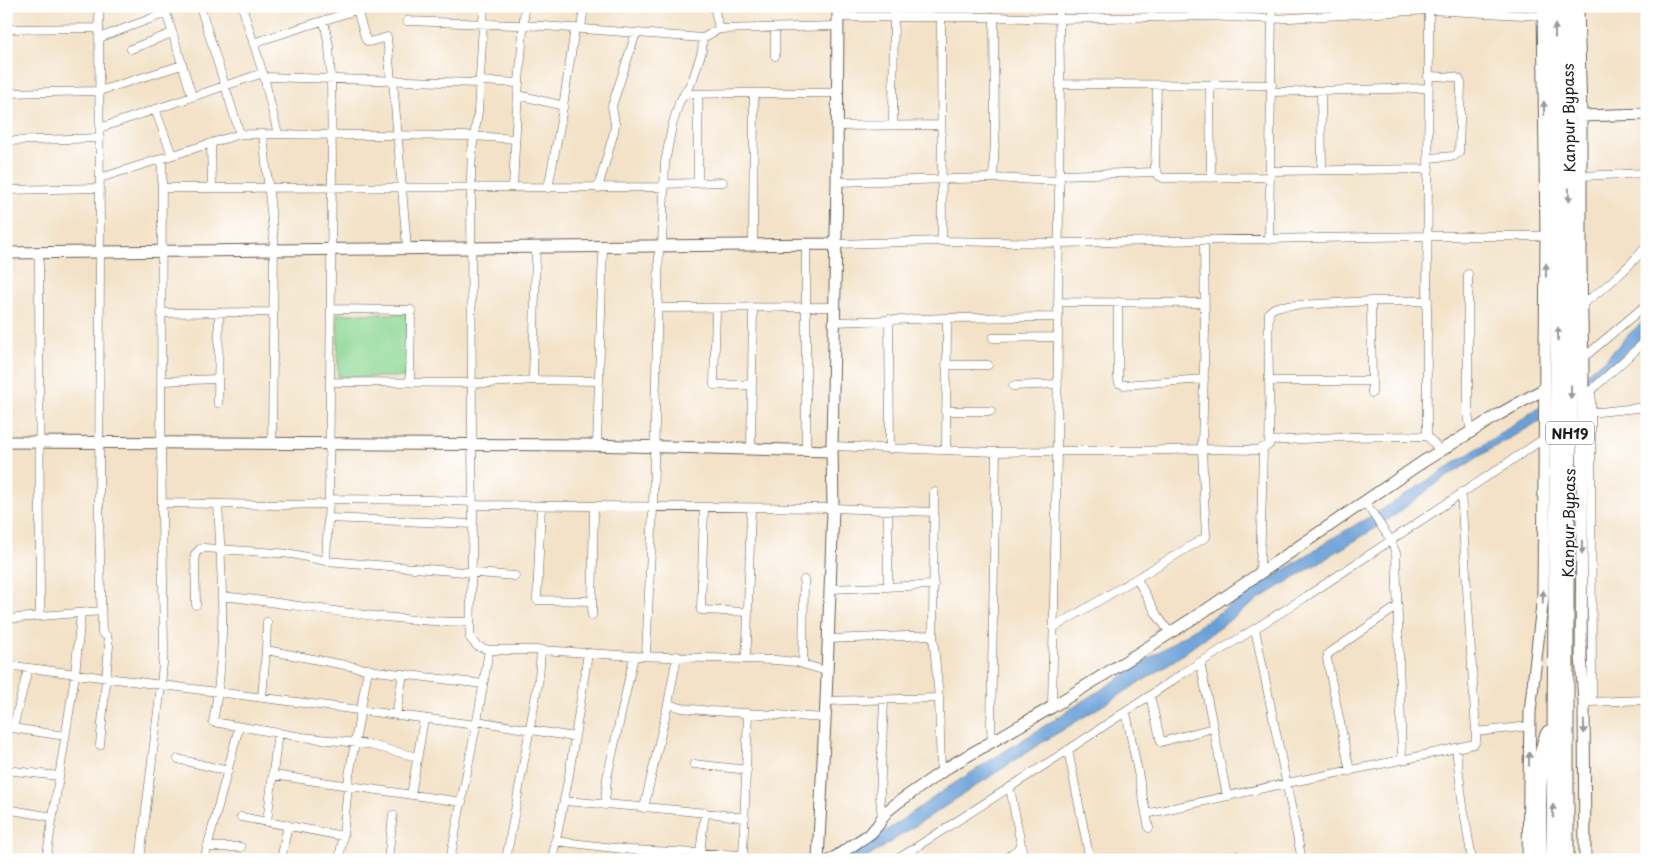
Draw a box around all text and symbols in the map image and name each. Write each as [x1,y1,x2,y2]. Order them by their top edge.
one-way arrow [1551,23,1559,39]
street label: Kanpur Bypass [1556,63,1580,173]
one-way arrow [1540,99,1548,115]
one-way arrow [1565,187,1573,203]
one-way arrow [1542,262,1550,278]
one-way arrow [1554,325,1562,341]
one-way arrow [1566,385,1574,401]
road number: NH19 [1546,422,1594,444]
street label: Kanpur Bypass [1556,468,1580,578]
one-way arrow [1578,539,1586,555]
one-way arrow [1539,589,1547,605]
one-way arrow [1580,719,1588,735]
one-way arrow [1525,750,1533,766]
one-way arrow [1549,803,1557,819]

